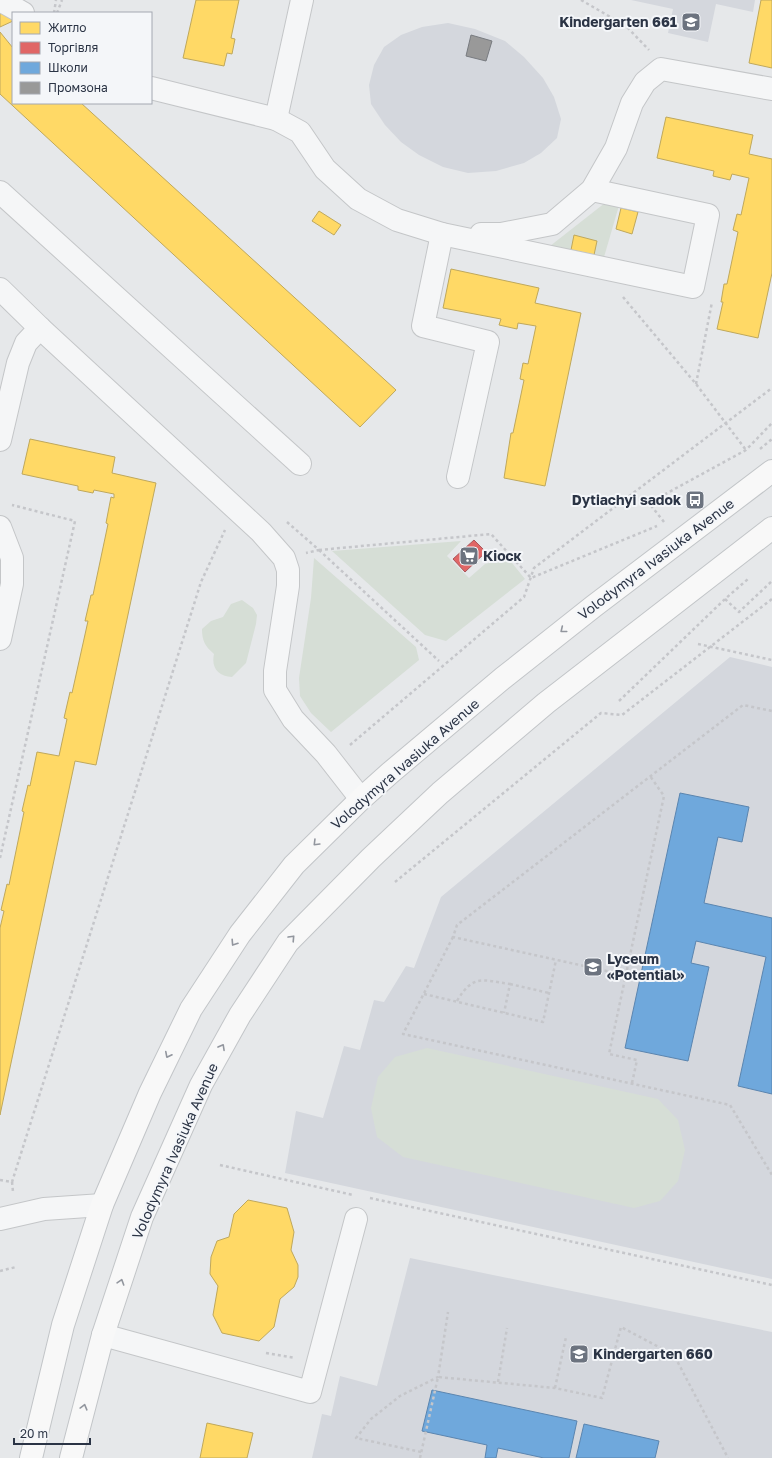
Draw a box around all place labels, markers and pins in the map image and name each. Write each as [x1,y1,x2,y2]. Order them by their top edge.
school or university icon: Kindergarten 661 [680,11,702,33]
place label: Kindergarten 661 [559,13,677,30]
bus stop icon: Dytiachyi sadok [684,489,706,511]
place label: Dytiachyi sadok [572,491,681,508]
supermarket icon: Кіоск [458,545,480,567]
place label: Кіоск [483,547,522,564]
place label: Lyceum «Potential» [607,950,685,983]
school or university icon: Lyceum «Potential» [582,956,604,978]
school or university icon: Kindergarten 660 [568,1343,590,1365]
place label: Kindergarten 660 [593,1345,713,1362]

